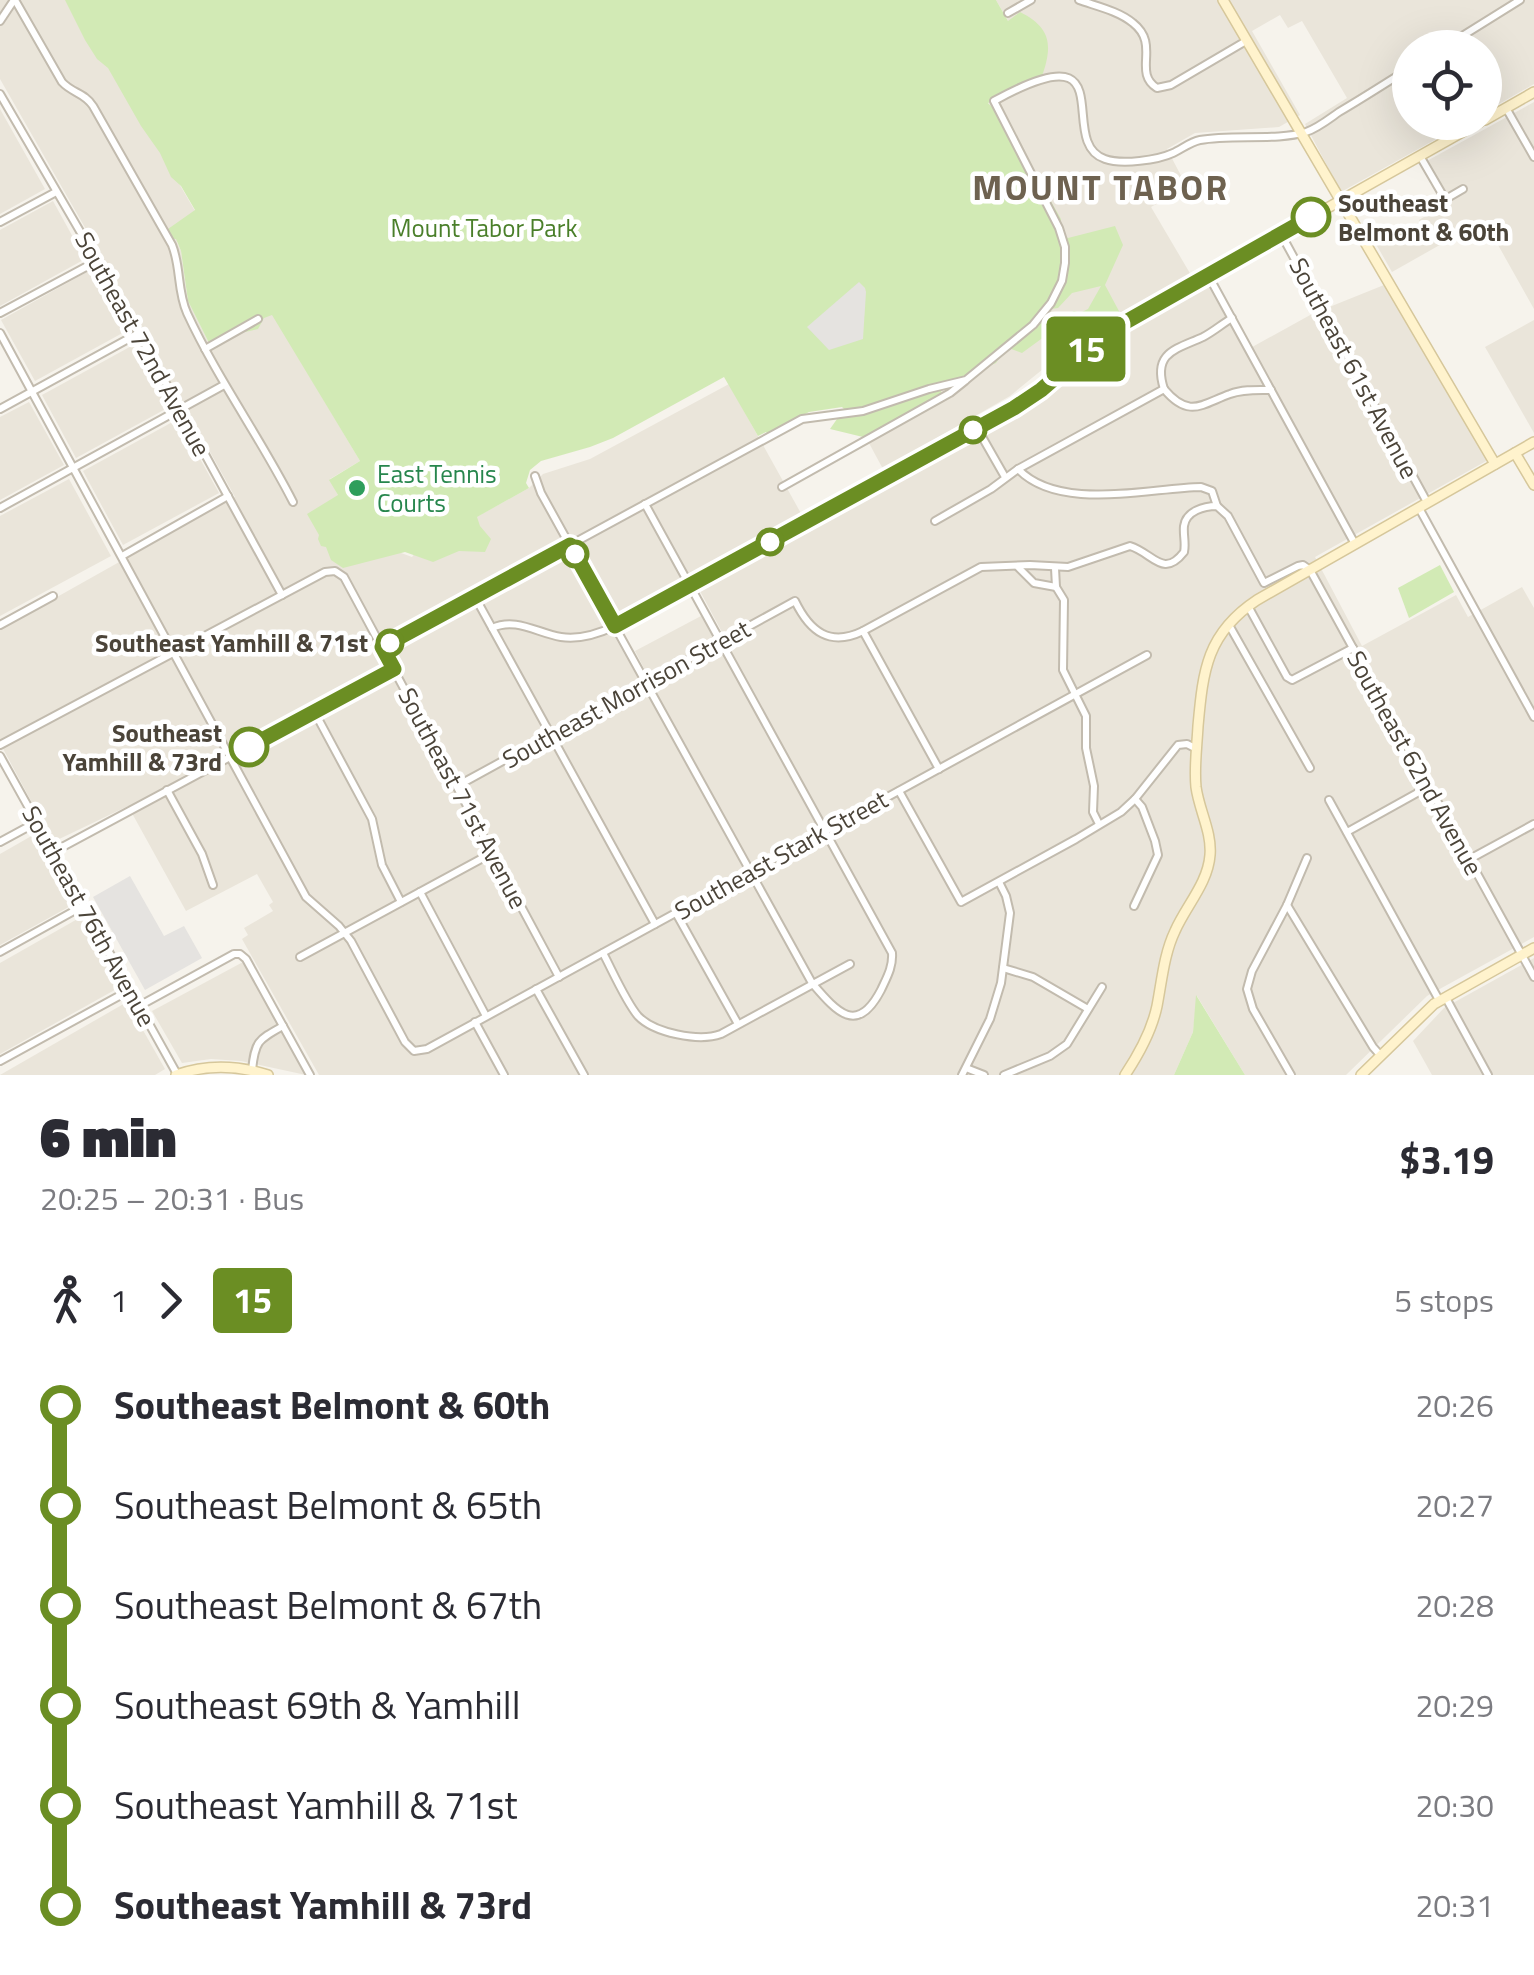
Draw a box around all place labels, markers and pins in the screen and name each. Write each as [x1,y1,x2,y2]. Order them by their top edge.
place label: Southeast Belmont & 60th [1338,184,1509,251]
marker: Southeast Belmont & 60th [1292,198,1330,236]
unlabelled marker [960,417,986,443]
place label: East Tennis Courts [377,455,497,522]
marker: East Tennis Courts [346,477,368,499]
unlabelled marker [757,529,783,555]
unlabelled marker [562,541,588,567]
place label: Southeast Yamhill & 71st [95,624,368,662]
marker: Southeast Yamhill & 71st [377,630,403,656]
place label: Southeast Yamhill & 73rd [63,714,222,781]
marker: Southeast Yamhill & 73rd [230,728,268,766]

